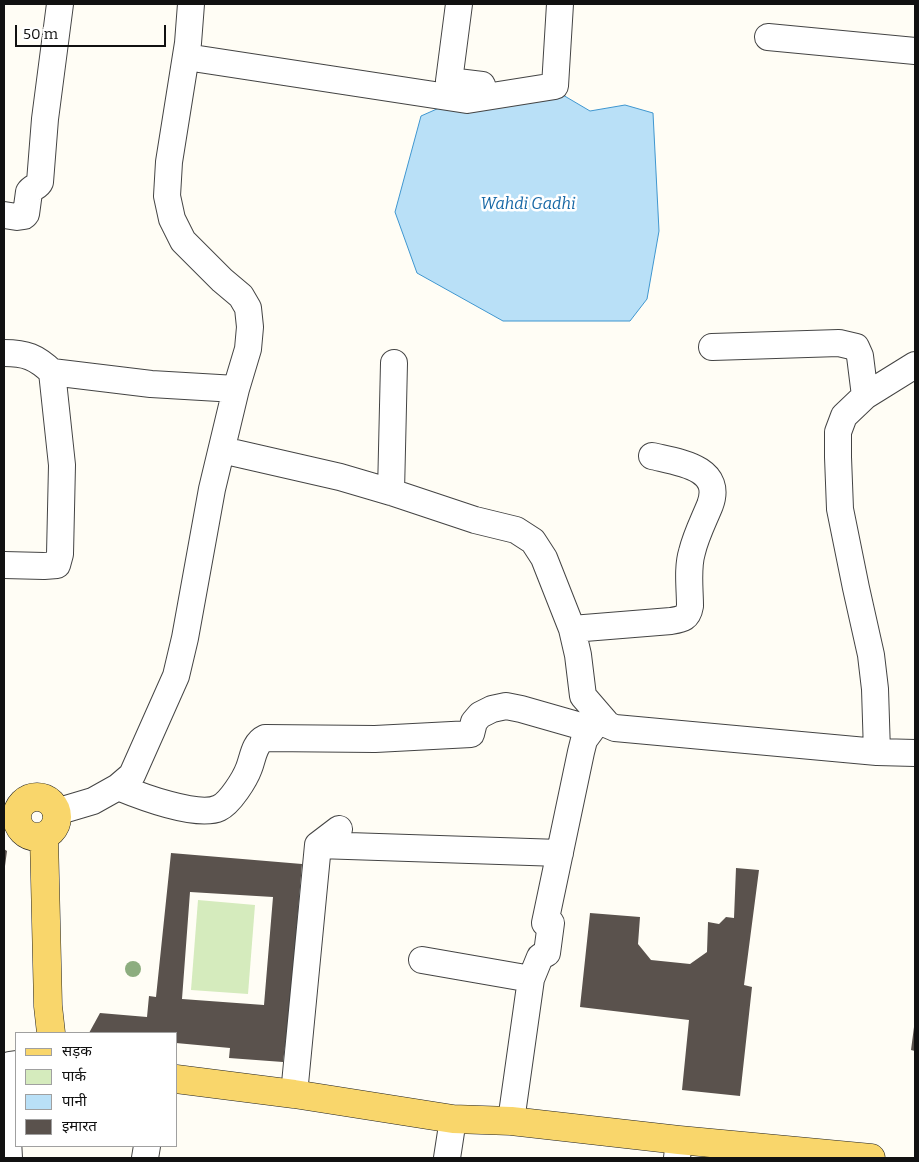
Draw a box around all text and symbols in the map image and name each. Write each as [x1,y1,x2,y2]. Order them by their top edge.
scale bar [18,15,169,47]
text: 50 m [23,25,58,43]
water label: Wahdi Gadhi [481,195,575,215]
legend [15,1032,178,1147]
text: सड़क [62,1042,92,1060]
text: पार्क [62,1067,86,1085]
text: पानी [62,1092,87,1110]
text: इमारत [62,1117,97,1135]

